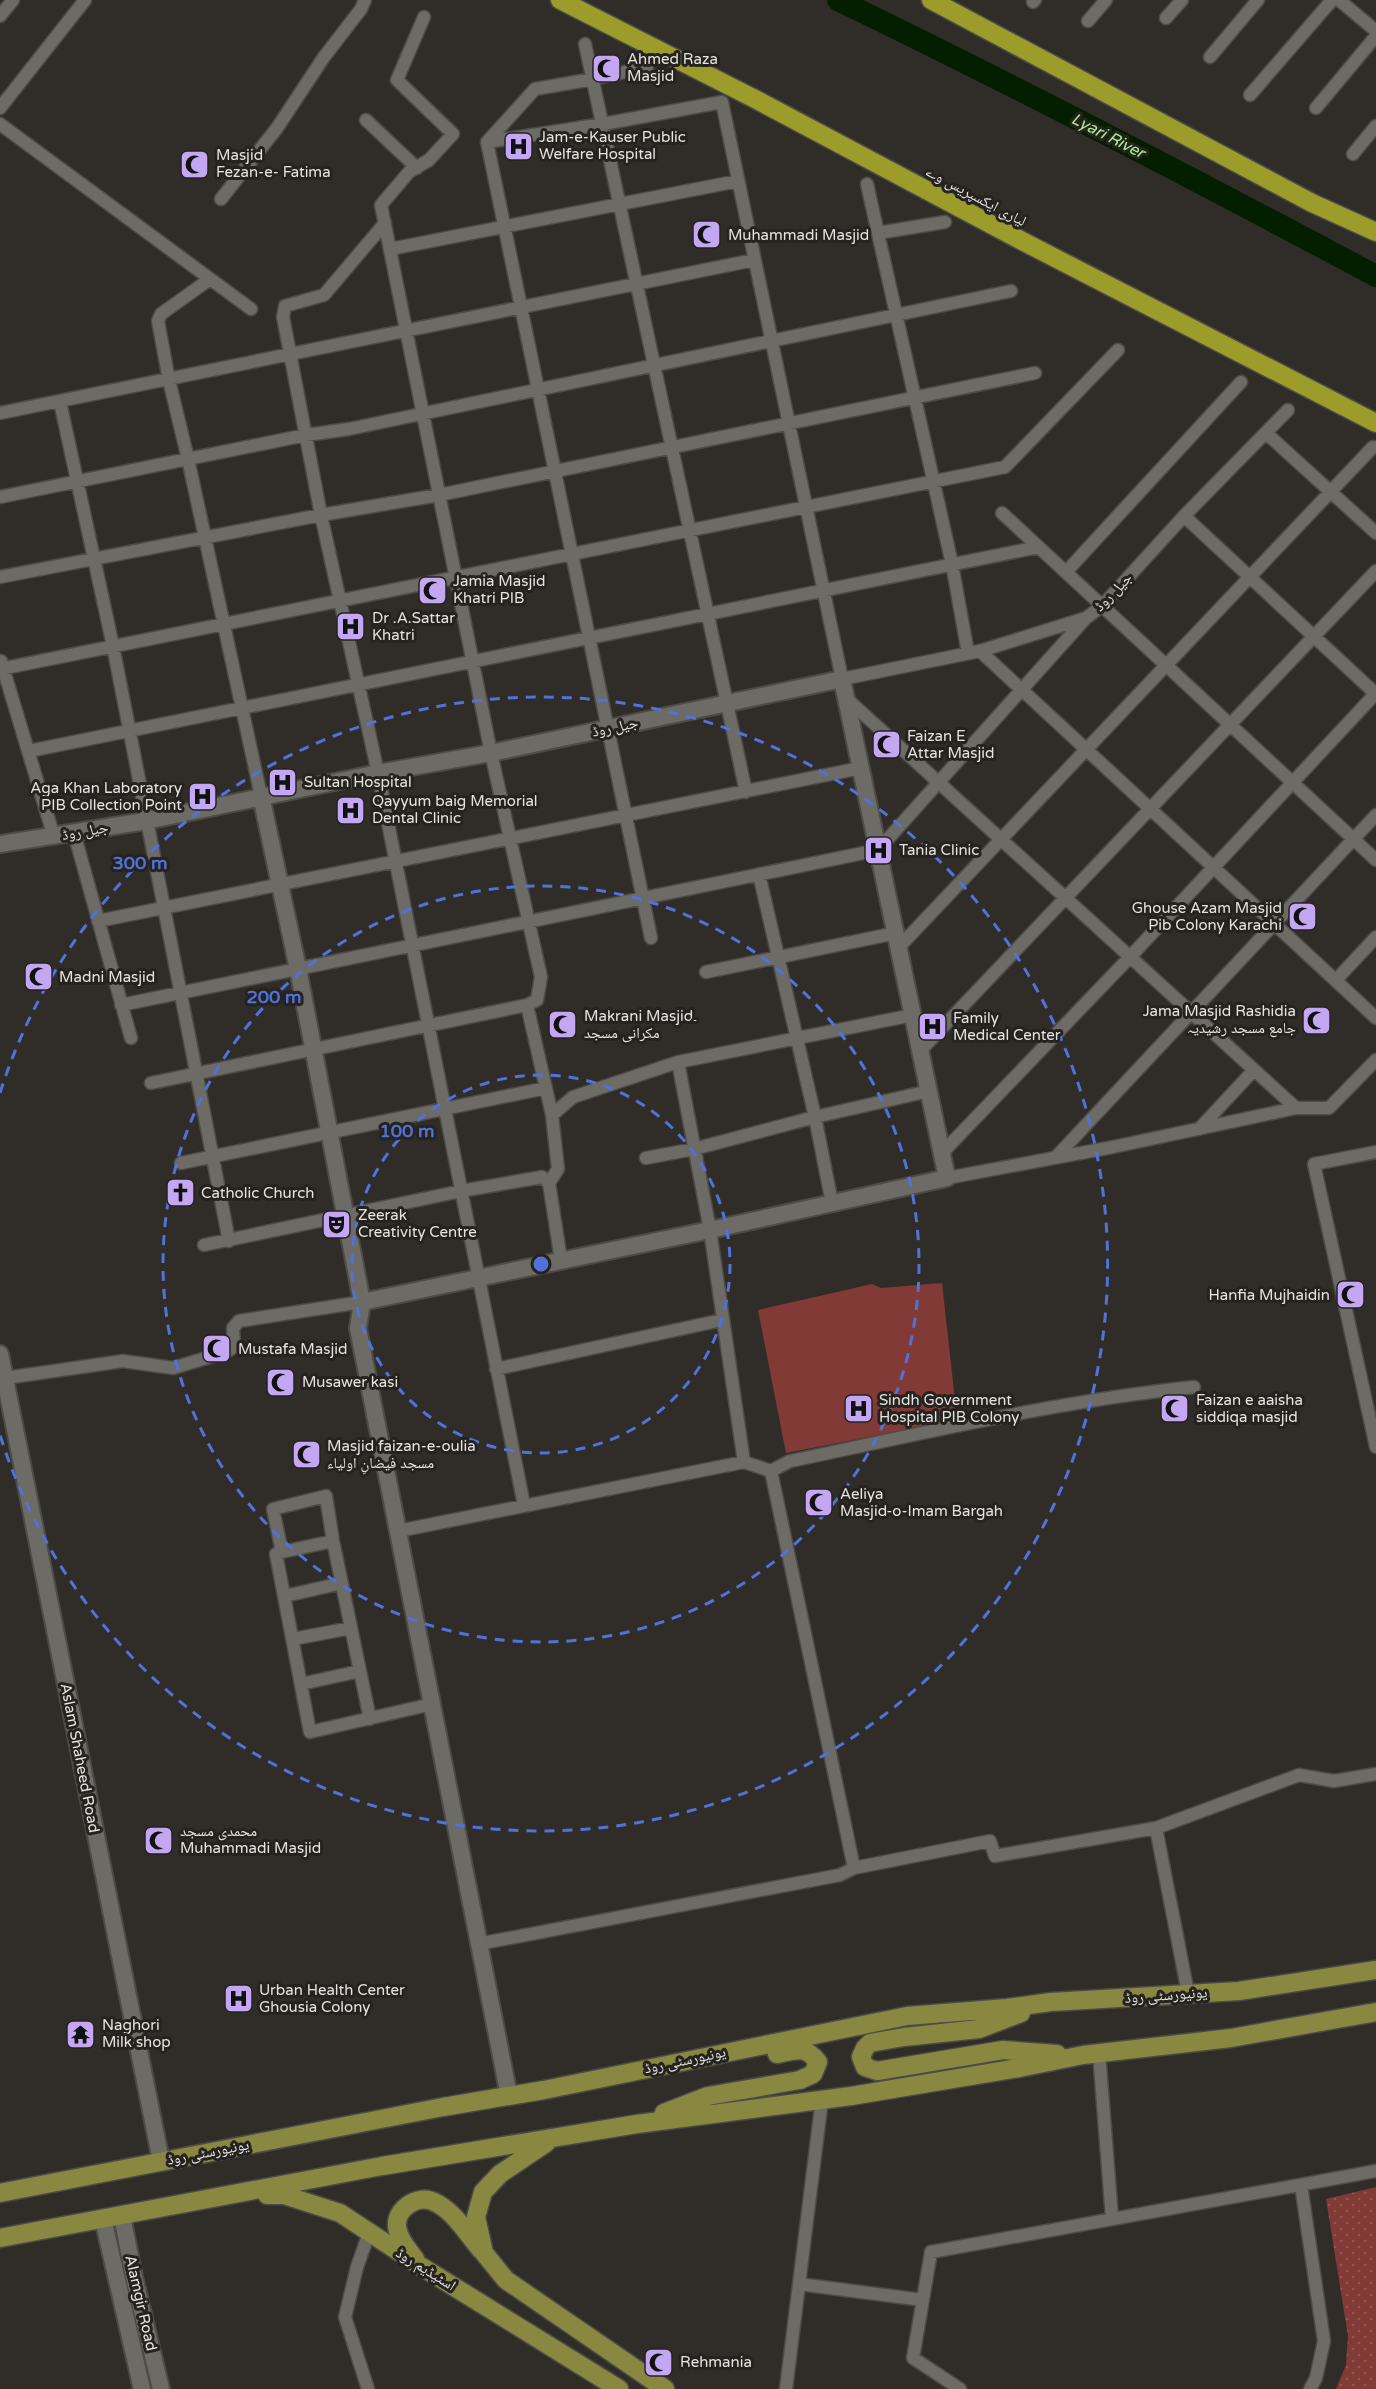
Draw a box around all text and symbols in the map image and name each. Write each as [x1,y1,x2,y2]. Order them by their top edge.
place label: Ahmed Raza Masjid [627,50,718,85]
mosque icon: Ahmed Raza Masjid [590,52,622,84]
water label: Lyari River [1068,109,1150,164]
place label: Jam-e-Kauser Public Welfare Hospital [539,128,686,163]
hospital icon: Jam-e-Kauser Public Welfare Hospital [502,130,534,162]
place label: Masjid Fezan-e- Fatima [216,146,331,181]
mosque icon: Masjid Fezan-e- Fatima [179,148,211,180]
street label: لیاری ایکسپریس وے [922,162,1029,231]
mosque icon: Muhammadi Masjid [691,219,723,251]
place label: Muhammadi Masjid [728,226,869,244]
street label: جیل روڈ [1090,569,1137,616]
place label: Jamia Masjid Khatri PIB [453,572,545,607]
mosque icon: Jamia Masjid Khatri PIB [416,574,448,606]
place label: Dr .A.Sattar Khatri [372,609,455,644]
hospital icon: Dr .A.Sattar Khatri [335,611,367,643]
street label: جیل روڈ [590,713,640,742]
place label: Faizan E Attar Masjid [907,727,995,762]
mosque icon: Faizan E Attar Masjid [870,729,902,761]
hospital icon: Sultan Hospital [267,766,299,798]
place label: Sultan Hospital [304,773,412,791]
place label: Aga Khan Laboratory PIB Collection Point [30,779,182,814]
hospital icon: Aga Khan Laboratory PIB Collection Point [187,781,219,813]
place label: Qayyum baig Memorial Dental Clinic [372,792,538,827]
hospital icon: Qayyum baig Memorial Dental Clinic [335,794,367,826]
street label: جیل روڈ [60,818,110,845]
hospital icon: Tania Clinic [862,834,894,866]
place label: Tania Clinic [899,841,979,859]
text: 300 m [112,852,168,874]
place label: Ghouse Azam Masjid Pib Colony Karachi [1132,899,1282,934]
mosque icon: Ghouse Azam Masjid Pib Colony Karachi [1287,901,1319,933]
mosque icon: Madni Masjid [22,961,54,993]
place label: Madni Masjid [59,968,155,986]
text: 200 m [246,986,302,1008]
place label: Jama Masjid Rashidia جامع مسجد رشیدیہ [1143,1002,1296,1038]
mosque icon: Jama Masjid Rashidia جامع مسجد رشیدیہ [1301,1004,1333,1036]
place label: Makrani Masjid۔ مکرانی مسجد [584,1007,697,1043]
mosque icon: Makrani Masjid۔ مکرانی مسجد [547,1009,579,1041]
place label: Family Medical Center [953,1009,1061,1044]
hospital icon: Family Medical Center [916,1011,948,1043]
text: 100 m [379,1120,435,1142]
church icon: Catholic Church [164,1177,196,1209]
place label: Catholic Church [201,1184,314,1202]
place label: Zeerak Creativity Centre [358,1206,477,1241]
theatre icon: Zeerak Creativity Centre [321,1208,353,1240]
centre of rings [531,1254,551,1274]
mosque icon: Hanfia Mujhaidin [1335,1279,1367,1311]
place label: Hanfia Mujhaidin [1209,1286,1330,1304]
mosque icon: Mustafa Masjid [201,1333,233,1365]
place label: Mustafa Masjid [238,1340,348,1358]
mosque icon: Musawer kasi [265,1366,297,1398]
place label: Musawer kasi [302,1373,398,1391]
place label: Sindh Government Hospital PIB Colony [879,1391,1019,1426]
place label: Faizan e aaisha siddiqa masjid [1196,1391,1303,1426]
hospital icon: Sindh Government Hospital PIB Colony [842,1393,874,1425]
mosque icon: Faizan e aaisha siddiqa masjid [1159,1393,1191,1425]
place label: Masjid faizan-e-oulia مسجد فیضانِ اولیاء [327,1437,476,1475]
mosque icon: Masjid faizan-e-oulia مسجد فیضانِ اولیاء [290,1439,322,1471]
place label: Aeliya Masjid-o-Imam Bargah [840,1485,1003,1520]
mosque icon: Aeliya Masjid-o-Imam Bargah [803,1487,835,1519]
street label: Aslam Shaheed Road [57,1682,103,1834]
place label: محمدی مسجد Muhammadi Masjid [180,1822,321,1857]
mosque icon: محمدی مسجد Muhammadi Masjid [143,1824,175,1856]
place label: Urban Health Center Ghousia Colony [259,1981,405,2016]
hospital icon: Urban Health Center Ghousia Colony [222,1983,254,2015]
street label: یونیورسٹی روڈ [1124,1983,1208,2008]
place label: Naghori Milk shop [102,2016,171,2051]
temple icon: Naghori Milk shop [65,2018,97,2050]
street label: یونیورسٹی روڈ [643,2043,728,2078]
street label: یونیورسٹی روڈ [166,2135,251,2170]
street label: اسٹیڈیم روڈ [392,2244,459,2295]
street label: Alamgir Road [121,2253,161,2353]
mosque icon: Rehmania [643,2346,675,2378]
place label: Rehmania [680,2353,752,2371]

